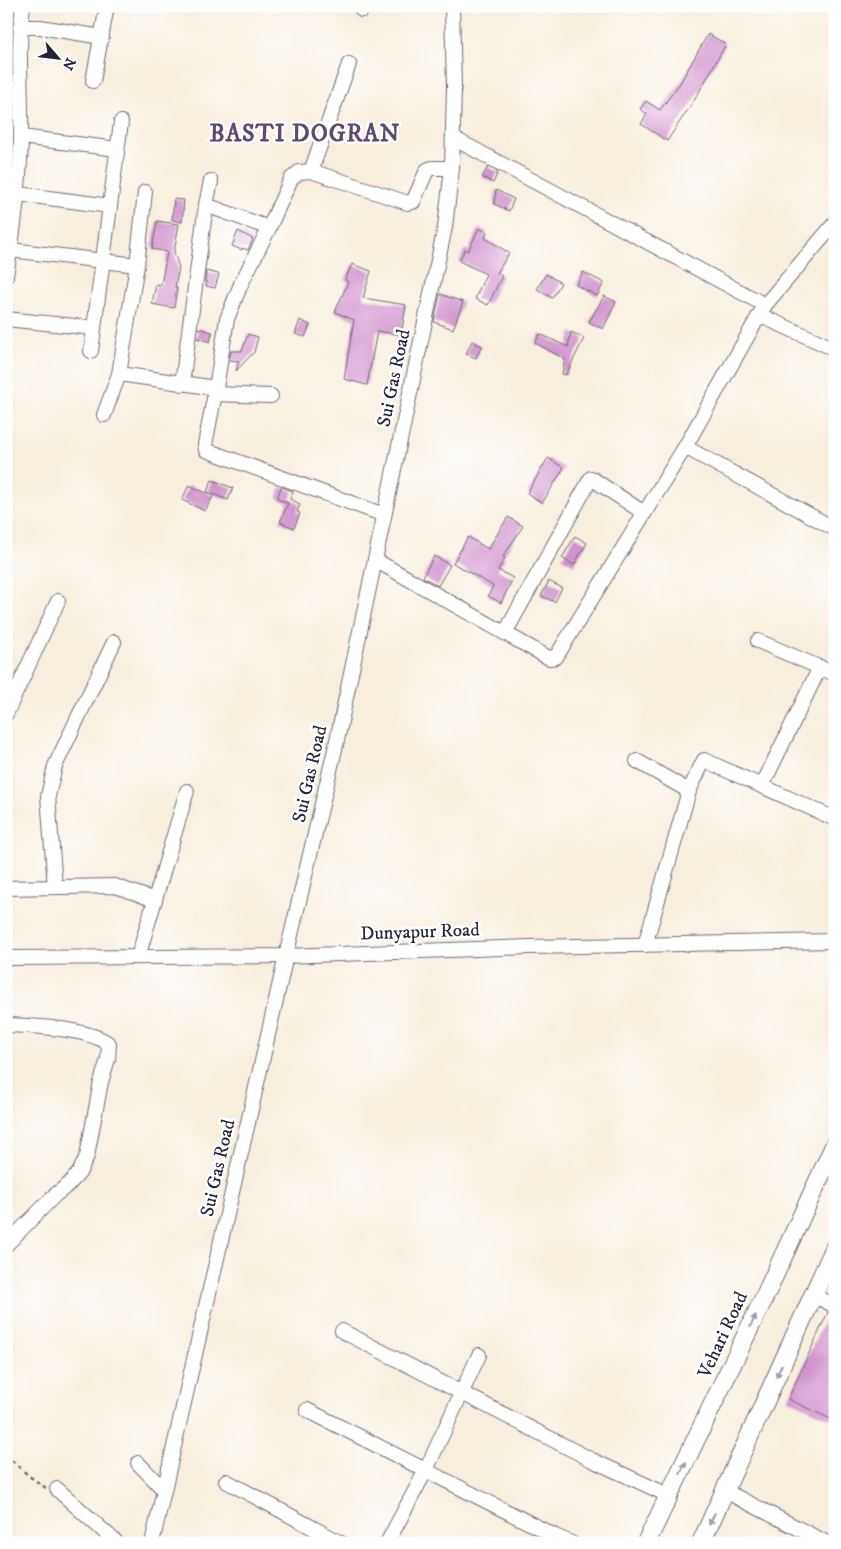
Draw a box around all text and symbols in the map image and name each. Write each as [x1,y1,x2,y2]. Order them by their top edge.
north arrow [32,32,82,82]
text: N [58,54,79,73]
district label: BASTI DOGRAN [210,119,400,149]
street label: Sui Gas Road [372,327,416,429]
street label: Sui Gas Road [288,723,332,825]
street label: Dunyapur Road [360,918,481,946]
street label: Sui Gas Road [196,1117,240,1219]
street label: Vehari Road [693,1288,753,1383]
one-way arrow [749,1314,757,1328]
one-way arrow [774,1364,782,1378]
one-way arrow [679,1460,688,1475]
one-way arrow [707,1512,716,1527]

